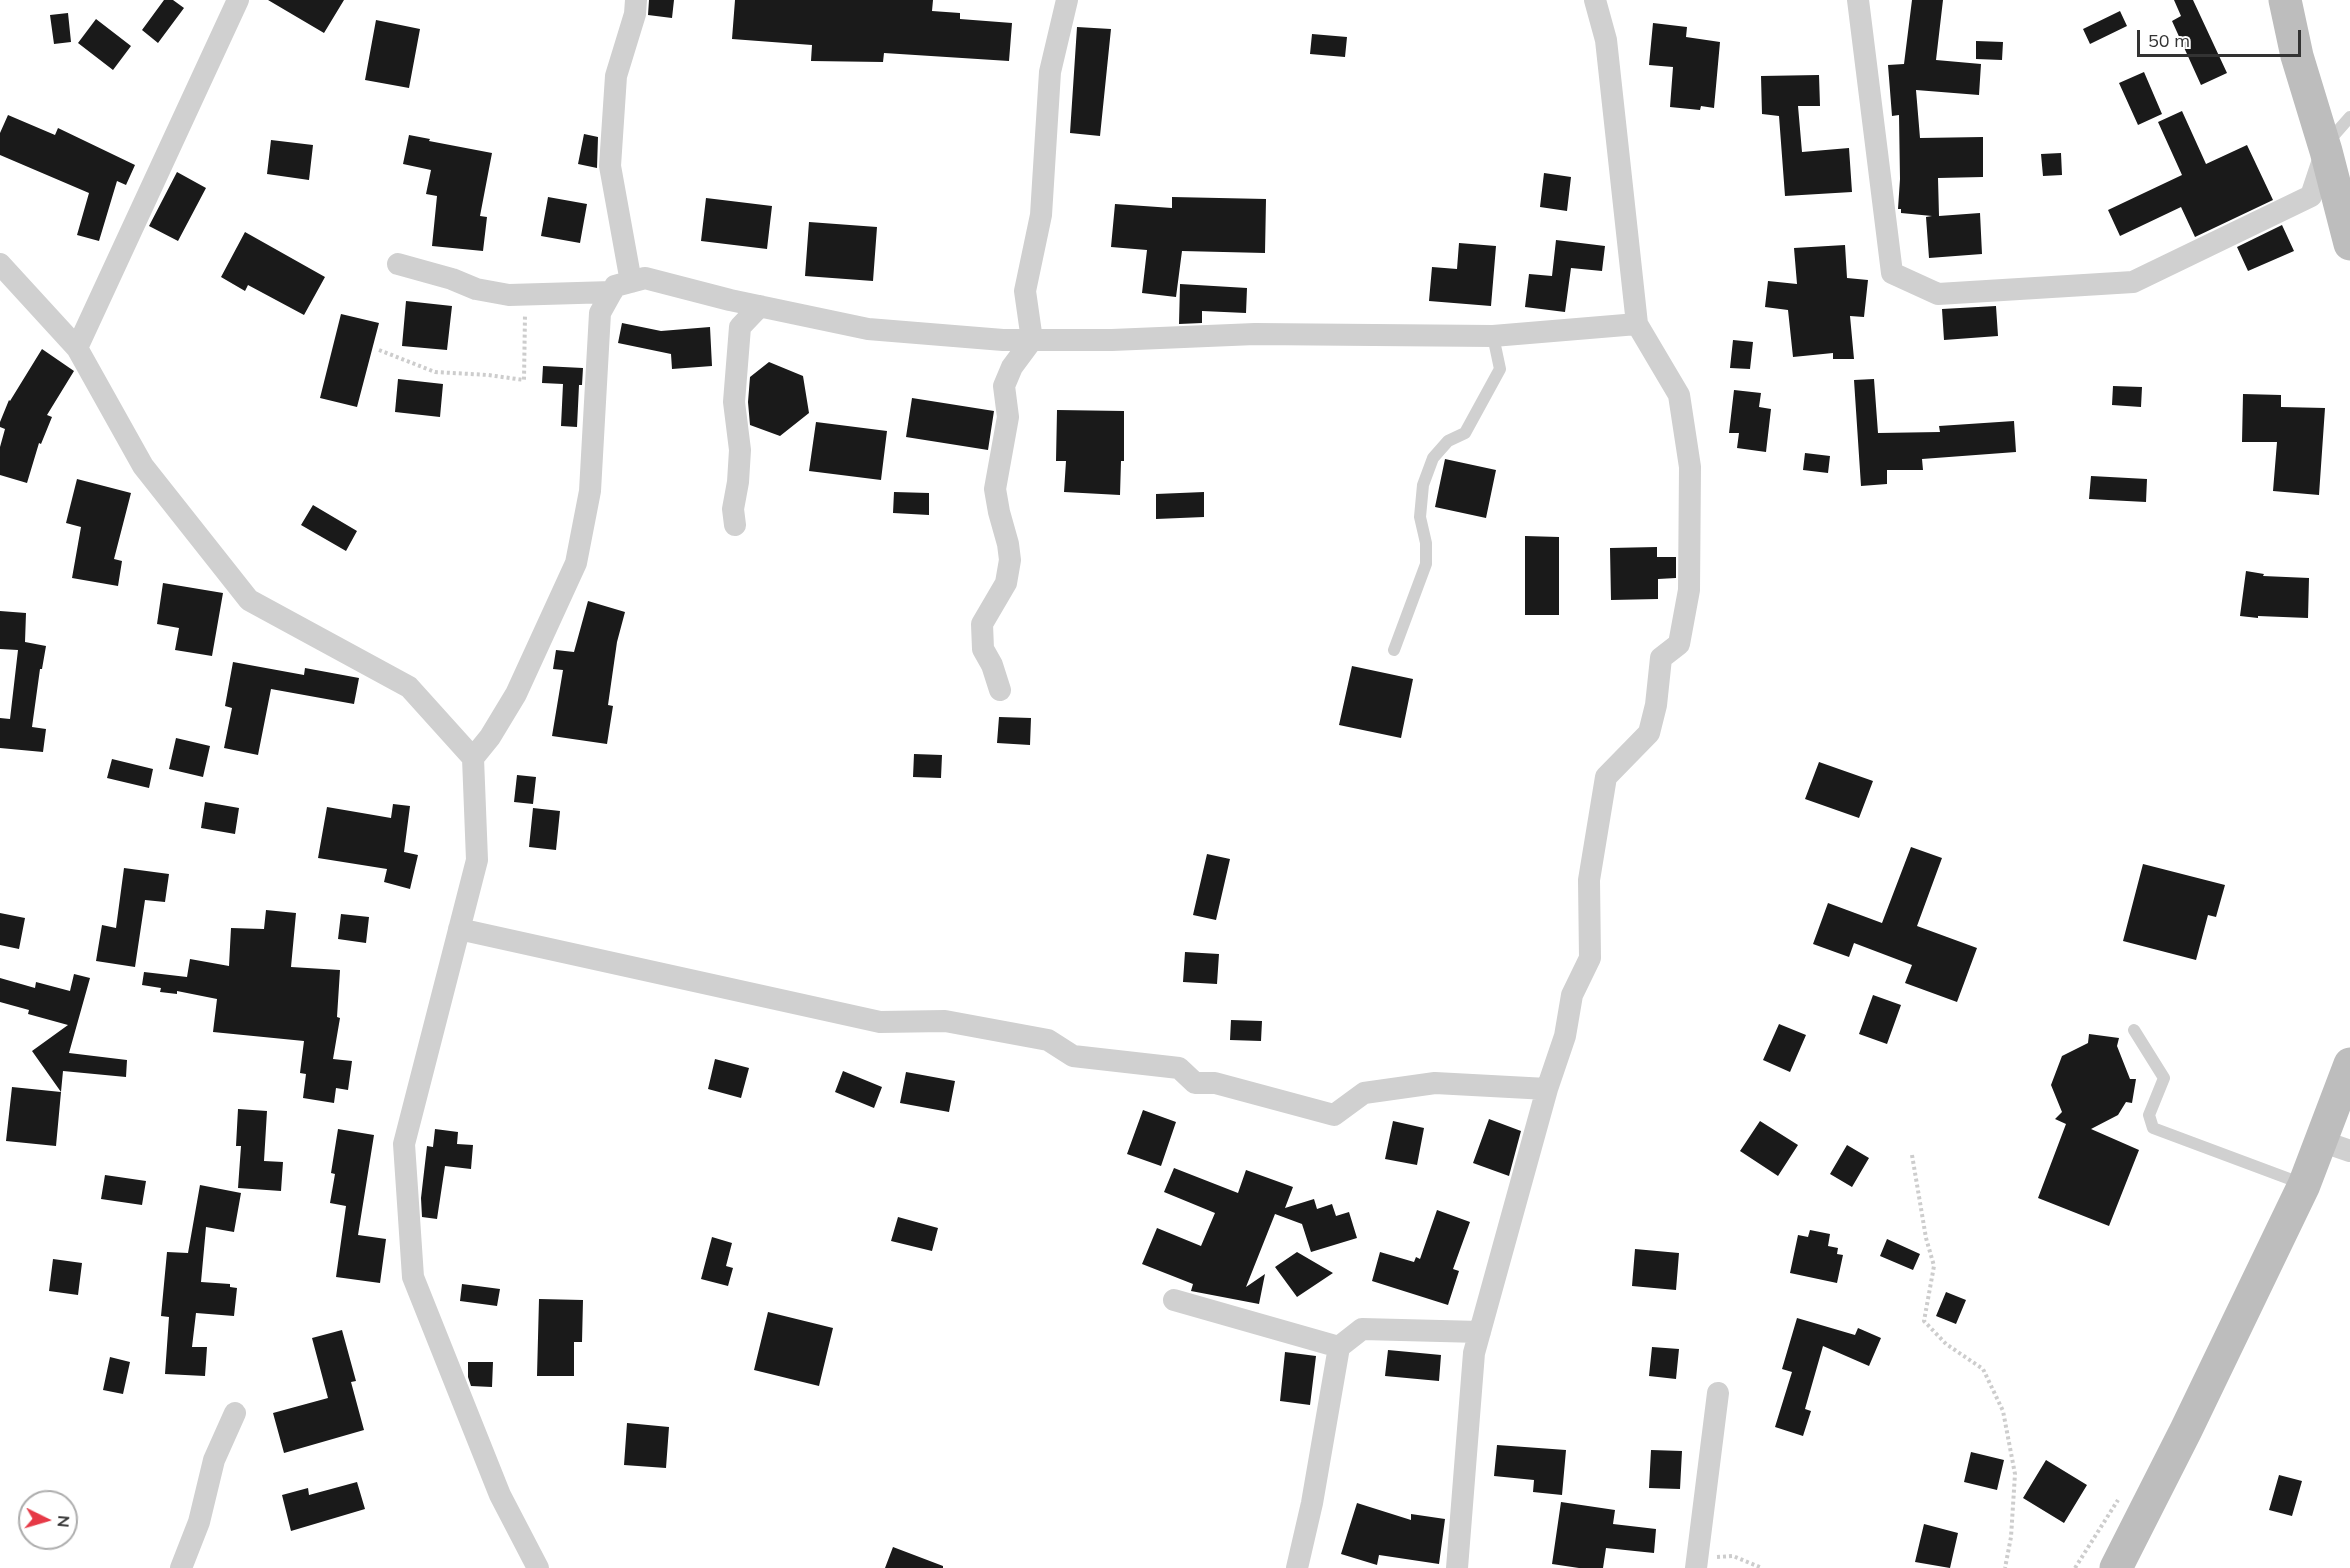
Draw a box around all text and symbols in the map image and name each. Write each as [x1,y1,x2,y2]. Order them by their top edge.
scale bar [2140,18,2304,56]
text: 50 m [2148,29,2190,52]
north arrow [18,1490,78,1550]
text: N [53,1514,74,1528]

